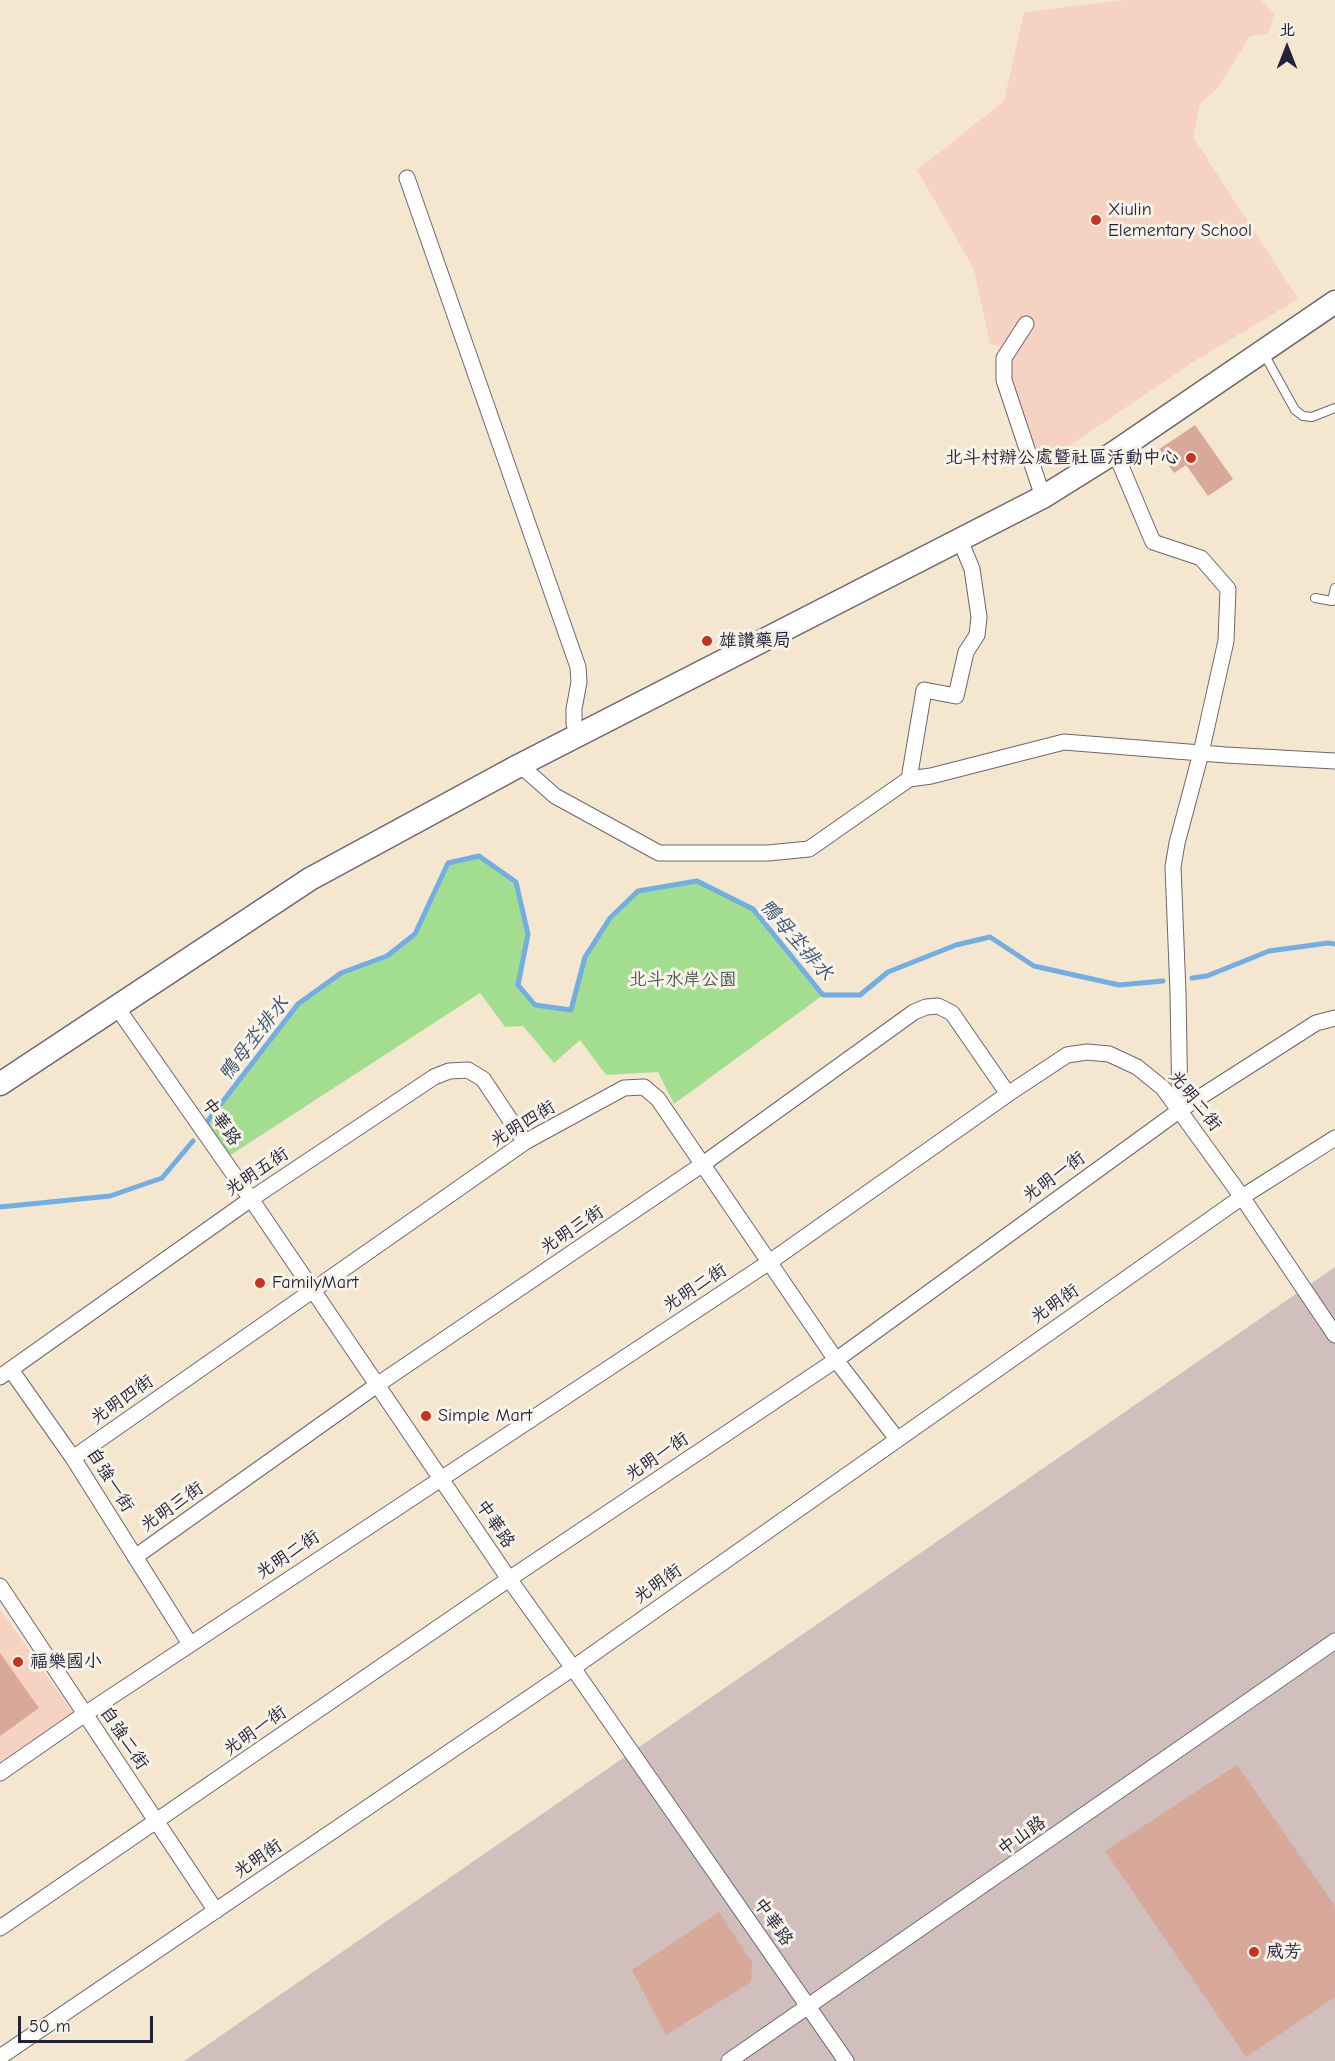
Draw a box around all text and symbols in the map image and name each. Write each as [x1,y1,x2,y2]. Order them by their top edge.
north arrow [1257,18,1317,78]
text: 北 [1279,21,1295,39]
place label: Xiulin Elementary School [1108,199,1252,242]
marker: Xiulin Elementary School [1089,213,1103,227]
place label: 北斗村辦公處暨社區活動中心 [945,447,1179,469]
marker: 北斗村辦公處暨社區活動中心 [1184,451,1198,465]
place label: 雄讚藥局 [719,630,791,652]
marker: 雄讚藥局 [700,634,714,648]
water label: 鴨母坔排水 [754,894,838,986]
park label: 北斗水岸公園 [629,969,737,991]
water label: 鴨母坔排水 [214,992,294,1086]
street label: 光明二街 [1164,1066,1226,1136]
street label: 中華路 [197,1094,245,1150]
street label: 光明四街 [487,1096,559,1152]
street label: 光明五街 [221,1143,293,1201]
street label: 光明一街 [1019,1147,1089,1207]
street label: 光明三街 [536,1201,608,1259]
street label: 光明二街 [659,1259,731,1317]
place label: FamilyMart [272,1272,358,1294]
marker: FamilyMart [253,1276,267,1290]
street label: 光明街 [1027,1280,1083,1328]
street label: 光明四街 [86,1371,158,1429]
place label: Simple Mart [438,1405,532,1427]
marker: Simple Mart [419,1409,433,1423]
street label: 光明一街 [621,1428,693,1486]
street label: 自強一街 [82,1444,138,1516]
street label: 光明三街 [136,1478,208,1536]
street label: 中華路 [471,1496,519,1552]
street label: 光明二街 [252,1526,324,1584]
street label: 光明街 [630,1560,686,1608]
place label: 福樂國小 [30,1651,102,1673]
marker: 福樂國小 [11,1655,25,1669]
street label: 自強二街 [95,1702,153,1774]
street label: 光明一街 [219,1702,291,1760]
street label: 中山路 [994,1812,1050,1860]
street label: 光明街 [230,1835,286,1883]
street label: 中華路 [749,1894,797,1950]
place label: 威芳 [1266,1941,1302,1963]
marker: 威芳 [1247,1945,1261,1959]
scale bar [21,2004,156,2042]
text: 50 m [29,2016,71,2037]

